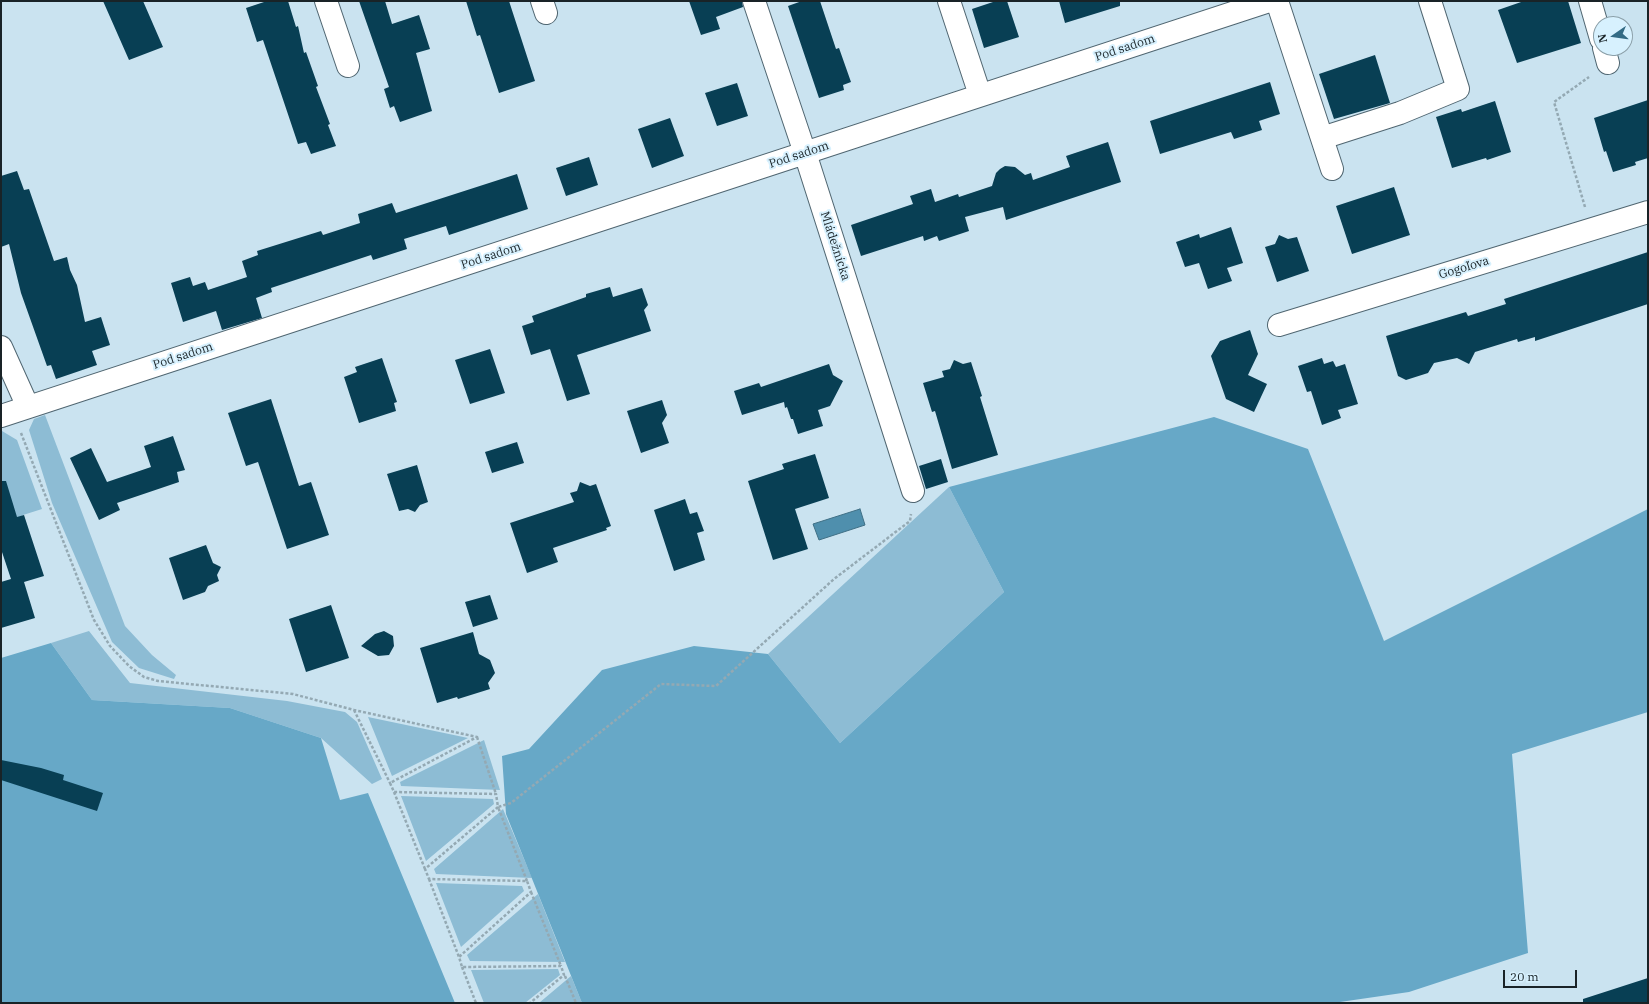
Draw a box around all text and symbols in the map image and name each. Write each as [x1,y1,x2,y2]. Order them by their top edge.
north arrow [1593,16,1633,56]
street label: Pod sadom [1093,32,1157,64]
text: N [1594,33,1610,44]
street label: Pod sadom [767,139,831,171]
street label: Mládežnícka [817,210,853,282]
street label: Pod sadom [459,240,523,272]
street label: Gogoľova [1437,254,1491,282]
street label: Pod sadom [151,340,215,372]
scale bar [1505,962,1579,988]
text: 20 m [1510,969,1539,984]

